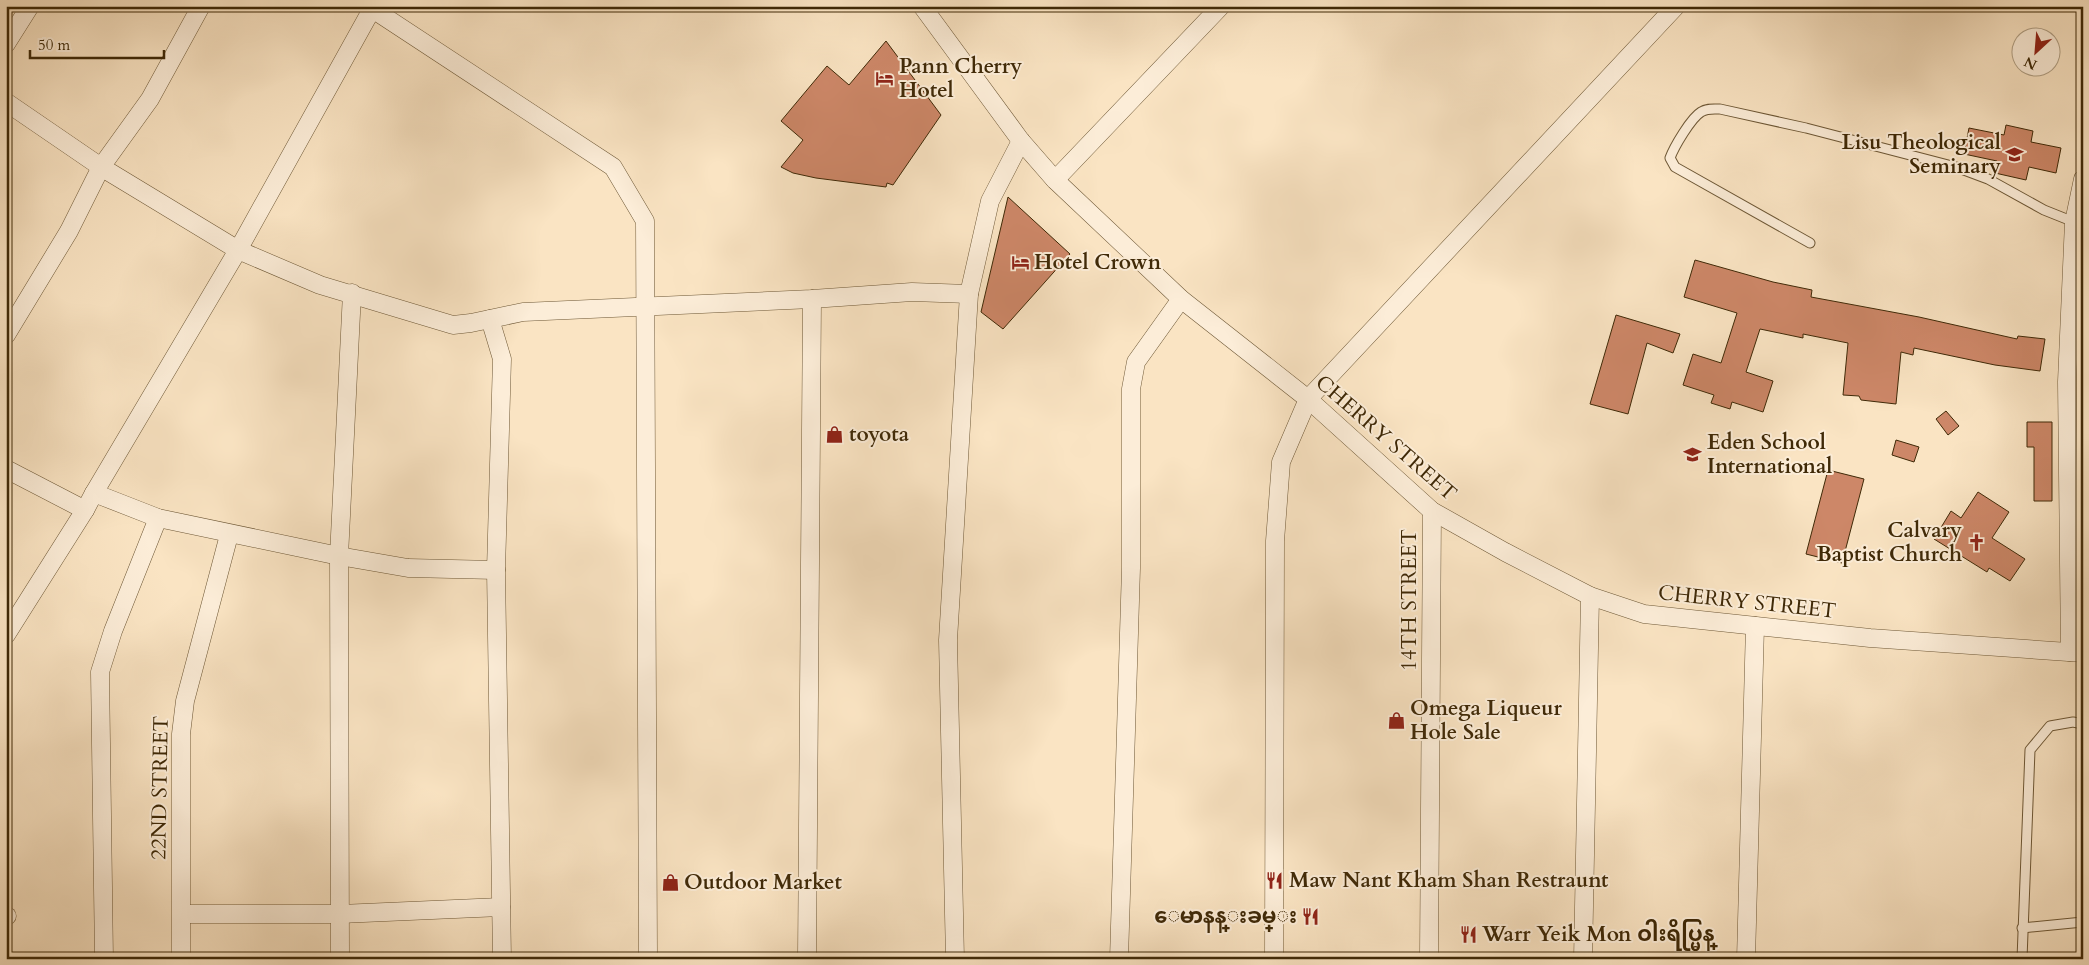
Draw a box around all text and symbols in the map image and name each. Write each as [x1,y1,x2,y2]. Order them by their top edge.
scale bar [30,28,164,60]
north arrow [2012,28,2062,78]
text: 50 m [38,35,70,55]
place label: Pann Cherry Hotel [899,52,1022,105]
text: N [2021,52,2040,74]
hotel icon: Pann Cherry Hotel [875,68,895,88]
place label: Lisu Theological Seminary [1842,128,2001,181]
school or university icon: Lisu Theological Seminary [2005,144,2025,164]
place label: Hotel Crown [1034,248,1162,277]
hotel icon: Hotel Crown [1010,252,1030,272]
street label: CHERRY STREET [1309,368,1463,508]
place label: toyota [849,420,910,449]
shop icon: toyota [825,424,845,444]
place label: Eden School International [1707,428,1832,481]
school or university icon: Eden School International [1683,444,1703,464]
place label: Calvary Baptist Church [1817,516,1962,569]
street label: 14TH STREET [1395,529,1424,671]
church icon: Calvary Baptist Church [1966,532,1986,552]
street label: CHERRY STREET [1657,578,1837,626]
place label: Omega Liqueur Hole Sale [1410,694,1563,747]
shop icon: Omega Liqueur Hole Sale [1386,710,1406,730]
street label: 22ND STREET [144,716,176,860]
place label: Maw Nant Kham Shan Restraunt [1289,866,1609,895]
place label: Outdoor Market [684,868,843,897]
restaurant icon: Maw Nant Kham Shan Restraunt [1265,870,1285,890]
shop icon: Outdoor Market [660,872,680,892]
place label: ေမာနန္းခမ္း [1154,902,1297,933]
restaurant icon: ေမာနန္းခမ္း [1301,906,1321,926]
place label: Warr Yeik Mon ဝါးရိပ္မြန္ [1481,918,1718,951]
restaurant icon: Warr Yeik Mon ဝါးရိပ္မြန္ [1458,924,1478,944]

